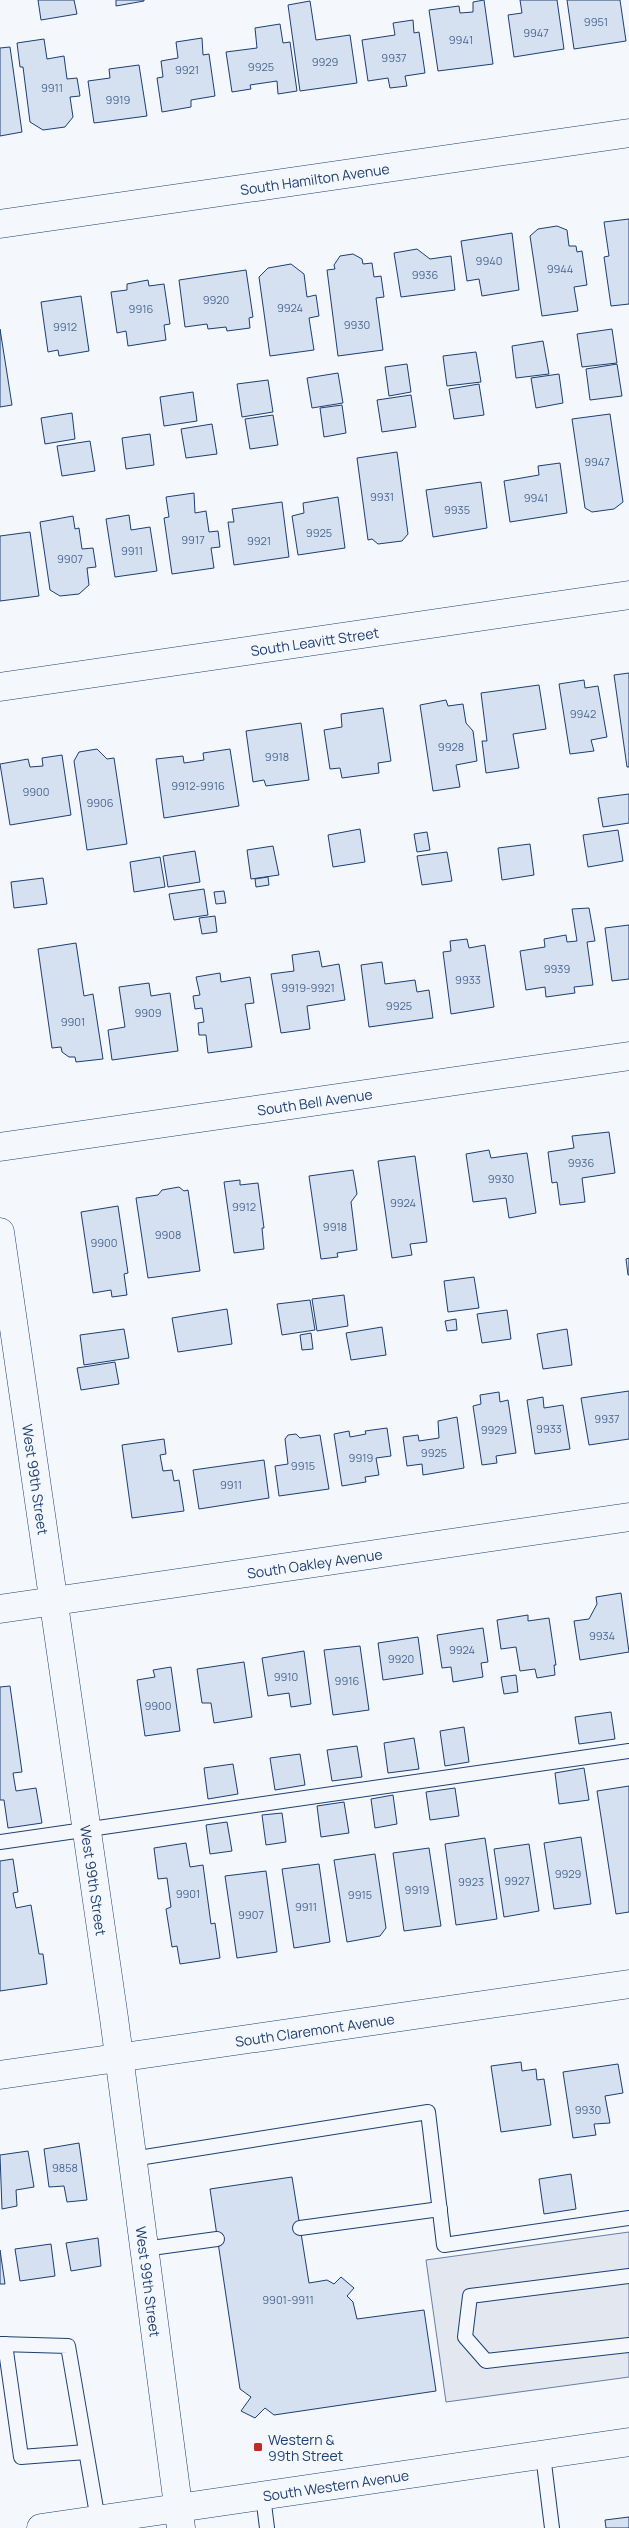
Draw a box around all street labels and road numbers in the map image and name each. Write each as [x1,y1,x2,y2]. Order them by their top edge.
street label: South Hamilton Avenue [239,158,391,199]
street label: South Leavitt Street [249,622,380,660]
street label: South Bell Avenue [256,1084,374,1119]
street label: West 99th Street [18,1423,53,1536]
street label: South Oakley Avenue [246,1544,384,1582]
street label: West 99th Street [77,1824,111,1937]
street label: South Claremont Avenue [234,2009,396,2050]
street label: West 99th Street [132,2225,165,2338]
street label: South Western Avenue [262,2465,410,2505]

